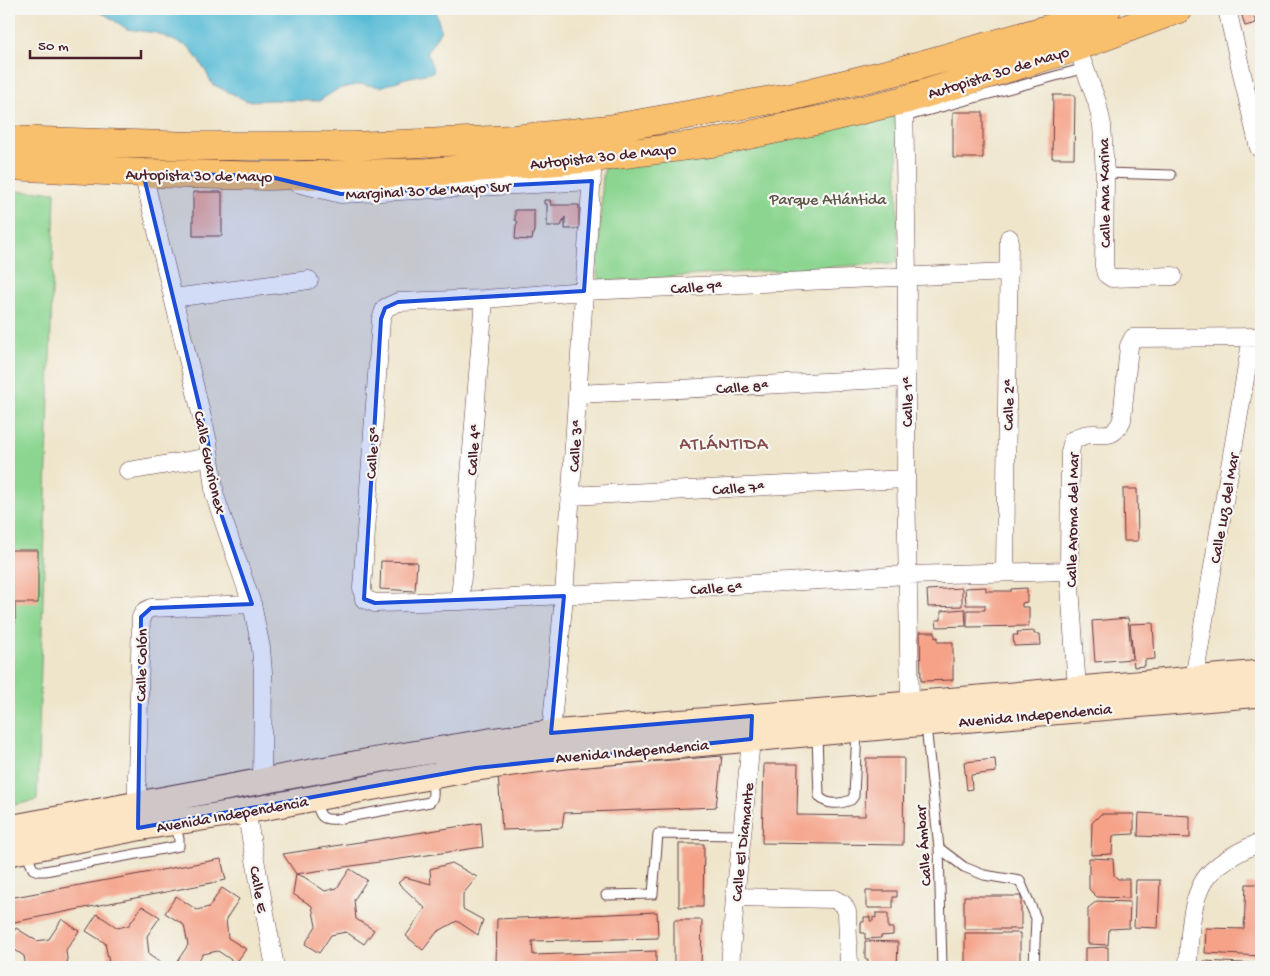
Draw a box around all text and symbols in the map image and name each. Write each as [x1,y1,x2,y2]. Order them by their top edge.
scale bar [30,28,141,60]
text: 50 m [38,38,69,56]
street label: Autopista 30 de Mayo [926,44,1072,105]
street label: Calle Ana Karina [1096,137,1117,248]
street label: Autopista 30 de Mayo [529,141,677,176]
street label: Autopista 30 de Mayo [125,167,273,188]
street label: Marginal 30 de Mayo Sur [345,179,512,206]
park label: Parque Atlántida [769,192,887,211]
street label: Calle 9ª [670,279,724,300]
street label: Calle 1ª [900,376,919,427]
street label: Calle 2ª [1001,378,1020,431]
street label: Calle 8ª [716,379,770,400]
street label: Calle Guarionex [187,409,228,517]
street label: Calle 3ª [566,419,589,473]
street label: Calle 4ª [464,423,487,476]
street label: Calle 5ª [363,425,386,480]
district label: ATLÁNTIDA [679,434,769,456]
street label: Calle Aroma del Mar [1064,451,1085,588]
street label: Calle Luz del Mar [1207,451,1246,565]
street label: Calle 7ª [712,480,766,501]
street label: Calle 6ª [690,580,744,601]
street label: Calle Colón [133,628,154,702]
street label: Avenida Independencia [958,701,1114,734]
street label: Avenida Independencia [555,737,711,770]
street label: Calle El Diamante [729,781,760,903]
street label: Avenida Independencia [155,794,311,839]
street label: Calle Ámbar [912,804,938,887]
street label: Calle E [243,865,270,915]

